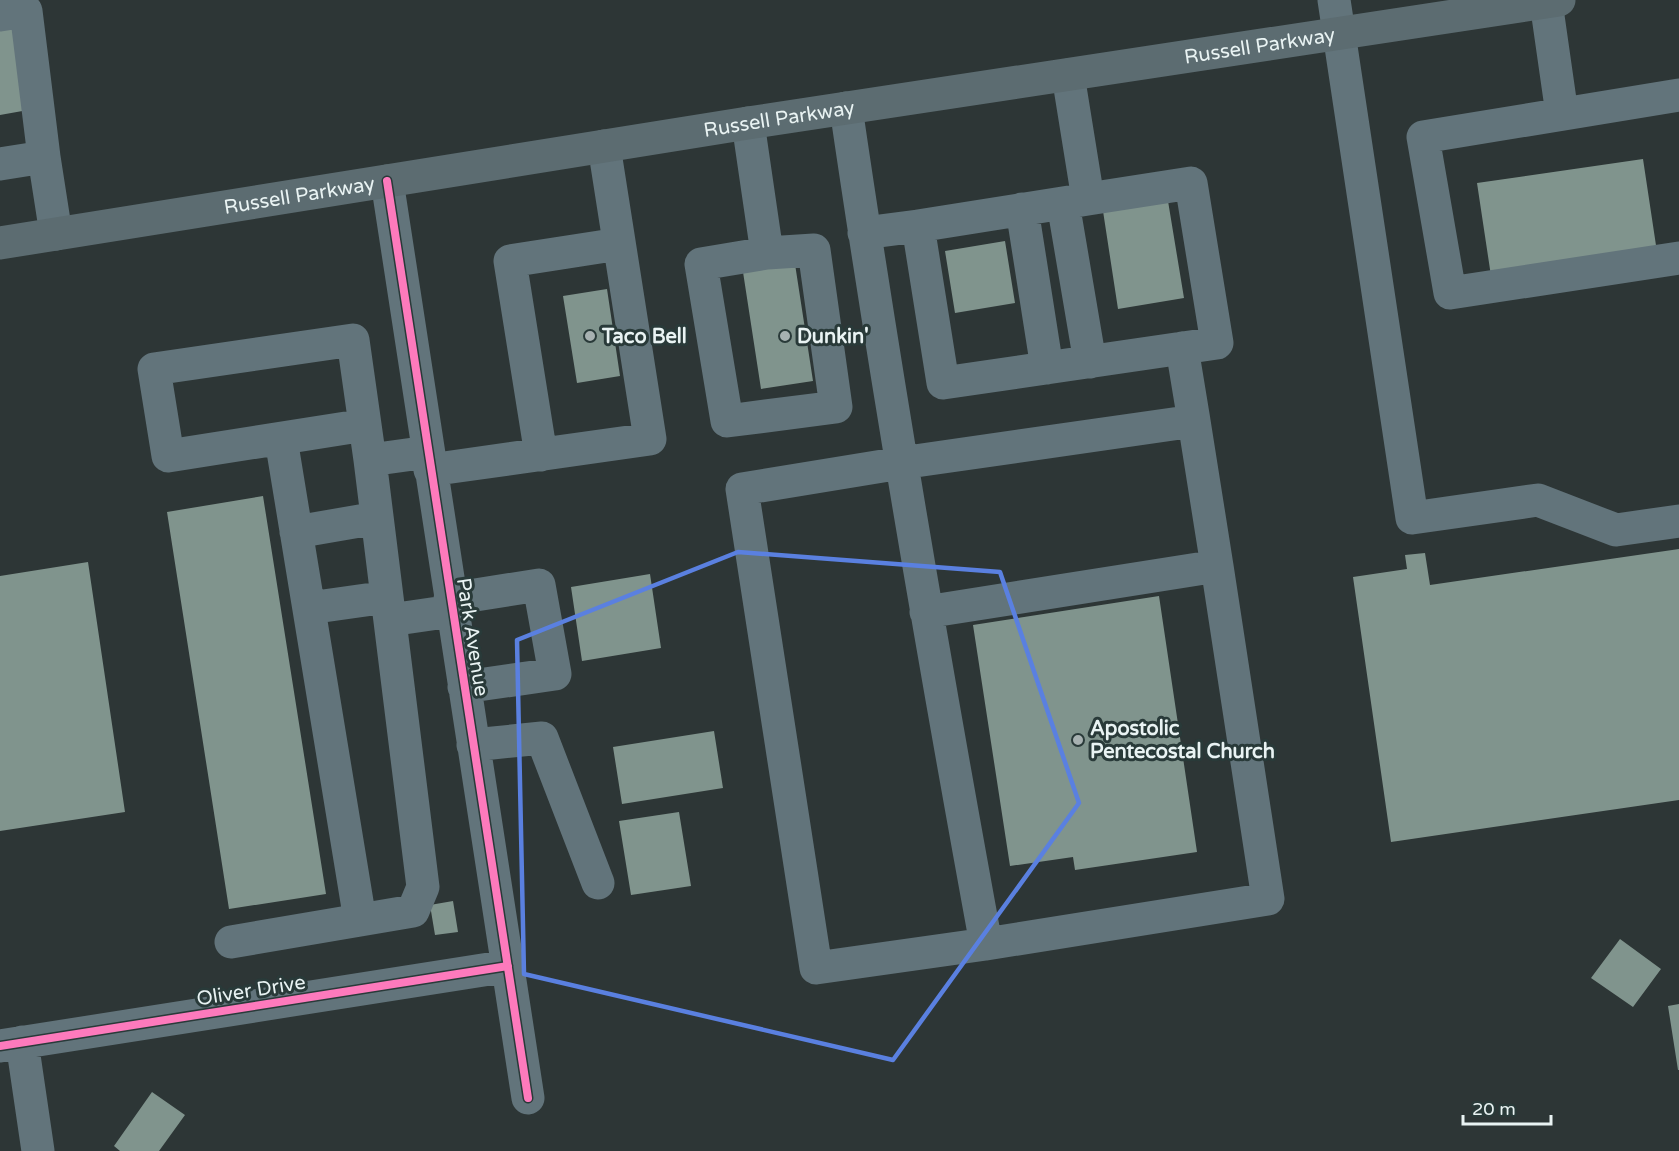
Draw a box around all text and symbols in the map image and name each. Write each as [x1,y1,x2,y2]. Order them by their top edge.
street label: Russell Parkway [1183,23,1337,70]
street label: Russell Parkway [702,96,857,143]
street label: Russell Parkway [222,172,377,220]
place label: Taco Bell [601,325,687,349]
place label: Dunkin' [797,325,869,349]
marker: Taco Bell [583,329,597,343]
marker: Dunkin' [778,329,792,343]
street label: Park Avenue [451,576,493,698]
place label: Apostolic Pentecostal Church [1090,717,1275,764]
marker: Apostolic Pentecostal Church [1071,733,1085,747]
street label: Oliver Drive [195,971,307,1011]
scale bar [1463,1088,1552,1126]
text: 20 m [1472,1098,1516,1120]

